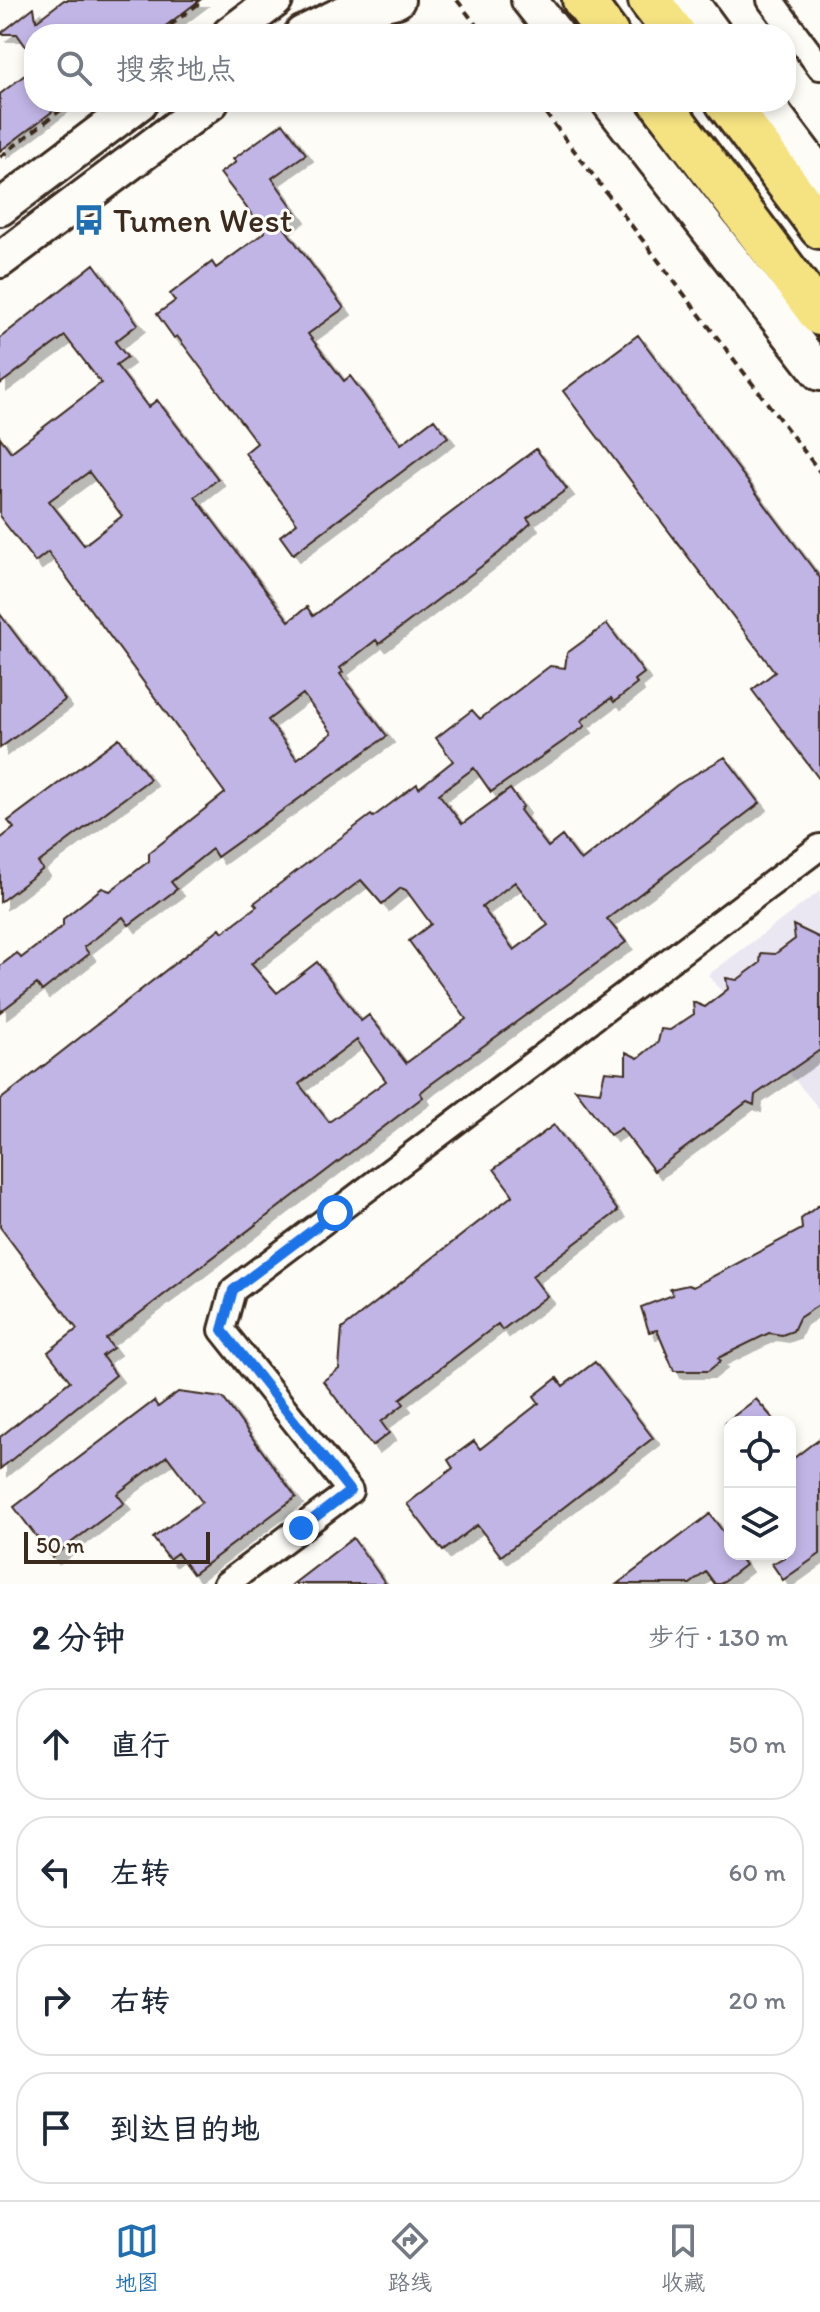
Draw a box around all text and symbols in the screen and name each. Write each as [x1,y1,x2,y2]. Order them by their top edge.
search box [24,24,796,112]
icon: search [52,46,96,90]
text: 搜索地点 [116,50,236,87]
place label: Tumen West [113,200,293,241]
bus stop icon: Tumen West [72,203,106,237]
route start [317,1195,353,1231]
map controls [724,1416,796,1560]
button: locate [724,1416,796,1488]
button: layers [724,1488,796,1560]
route end [283,1510,319,1546]
scale bar [24,1528,210,1564]
text: 50 m [36,1532,85,1559]
text: 2 分钟 [32,1617,126,1658]
text: 步行 · 130 m [648,1621,788,1653]
icon: ahead [34,1722,78,1766]
text: 直行 [110,1726,170,1763]
text: 50 m [729,1728,786,1760]
icon: left [34,1850,78,1894]
text: 左转 [110,1854,170,1891]
text: 60 m [729,1856,786,1888]
icon: right [34,1978,78,2022]
text: 右转 [110,1982,170,2019]
text: 20 m [729,1984,786,2016]
icon: arrive [34,2106,78,2150]
text: 到达目的地 [110,2110,260,2147]
tab: 地图 [115,2219,159,2296]
tab: 路线 [388,2219,432,2296]
tab: 收藏 [661,2219,705,2296]

